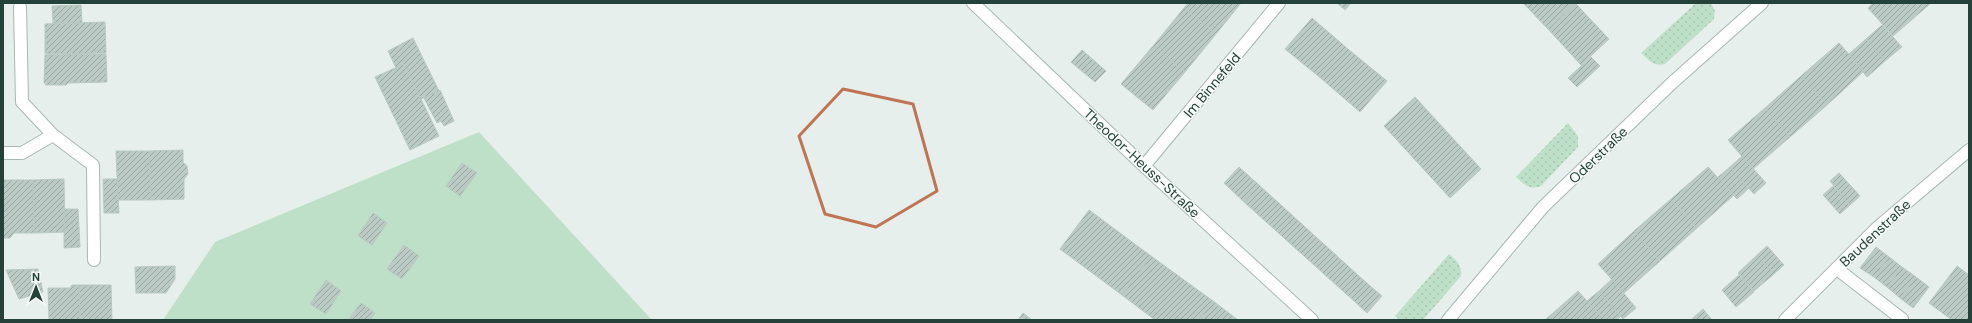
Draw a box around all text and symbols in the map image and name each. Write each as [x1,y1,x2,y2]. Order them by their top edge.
street label: Im Binnefeld [1180,49,1244,121]
street label: Theodor-Heuss-Straße [1080,104,1204,222]
street label: Oderstraße [1565,123,1631,187]
street label: Baudenstraße [1836,195,1914,271]
north arrow [16,267,56,307]
text: N [32,270,40,284]

